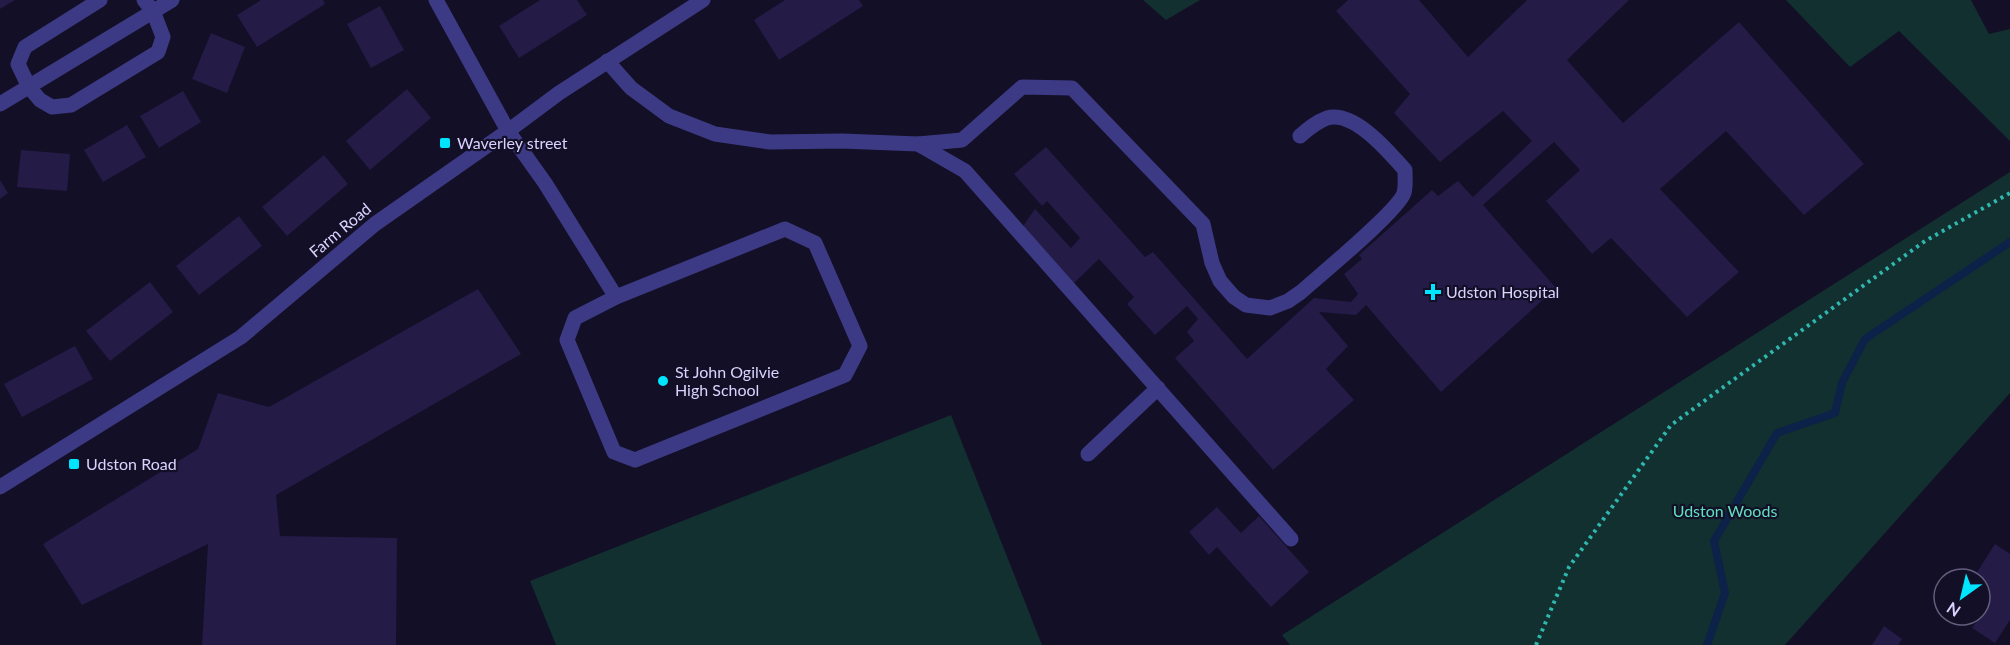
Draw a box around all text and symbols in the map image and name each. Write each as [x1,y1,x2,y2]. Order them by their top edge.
place label: Waverley street [457,133,568,152]
marker: Waverley street [438,136,452,150]
street label: Farm Road [305,198,374,261]
place label: Udston Hospital [1446,282,1559,301]
marker: Udston Hospital [1424,283,1442,301]
place label: St John Ogilvie High School [675,362,779,399]
marker: St John Ogilvie High School [656,374,670,388]
place label: Udston Road [86,454,177,473]
marker: Udston Road [67,457,81,471]
park label: Udston Woods [1673,501,1777,520]
north arrow [1932,567,1992,627]
text: N [1943,599,1964,621]

